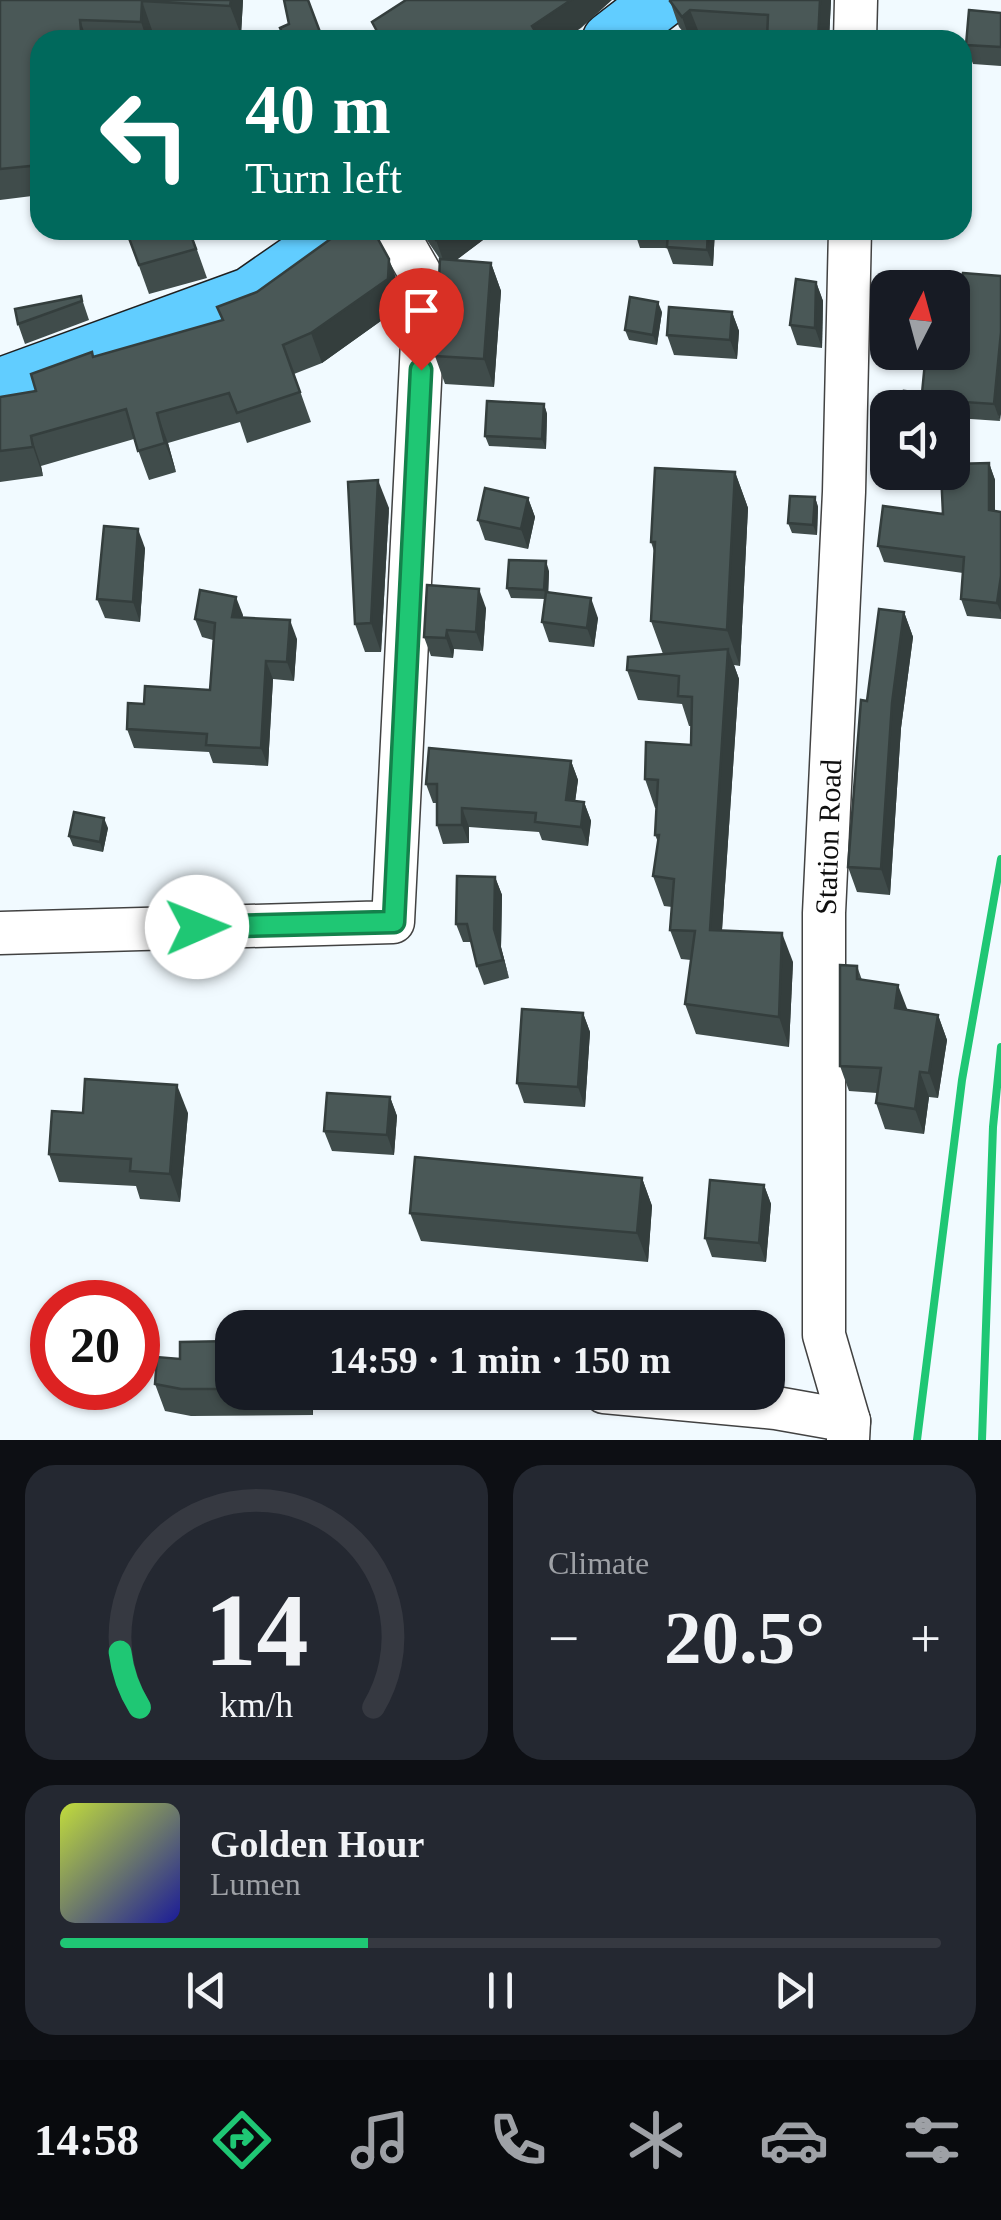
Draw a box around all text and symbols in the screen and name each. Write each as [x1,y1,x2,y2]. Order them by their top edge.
icon: left [80,70,210,200]
text: 40 m [245,71,391,148]
text: Turn left [245,153,402,203]
pin [379,268,464,371]
north arrow [870,270,970,370]
map controls [870,270,970,490]
icon: arrive [394,283,449,338]
button: sound [870,390,970,490]
street label: Station Road [809,759,847,915]
position arrow [145,875,249,979]
speed limit sign: 20 [30,1280,160,1410]
text: 14:59 · 1 min · 150 m [329,1339,671,1381]
text: Climate [548,1545,649,1581]
text: 14 [205,1572,309,1687]
text: 20.5° [664,1596,825,1679]
text: − [548,1608,579,1669]
text: + [910,1608,941,1669]
text: km/h [220,1685,293,1725]
text: Golden Hour [210,1823,424,1865]
text: Lumen [210,1866,301,1902]
icon: previous [179,1963,234,2018]
icon: pause [473,1963,528,2018]
icon: next [767,1963,822,2018]
icon: directions [207,2105,277,2175]
icon: music [345,2105,415,2175]
icon: phone [483,2105,553,2175]
icon: climate [621,2105,691,2175]
icon: car [759,2105,829,2175]
icon: filters [897,2105,967,2175]
text: 14:58 [34,2115,139,2165]

